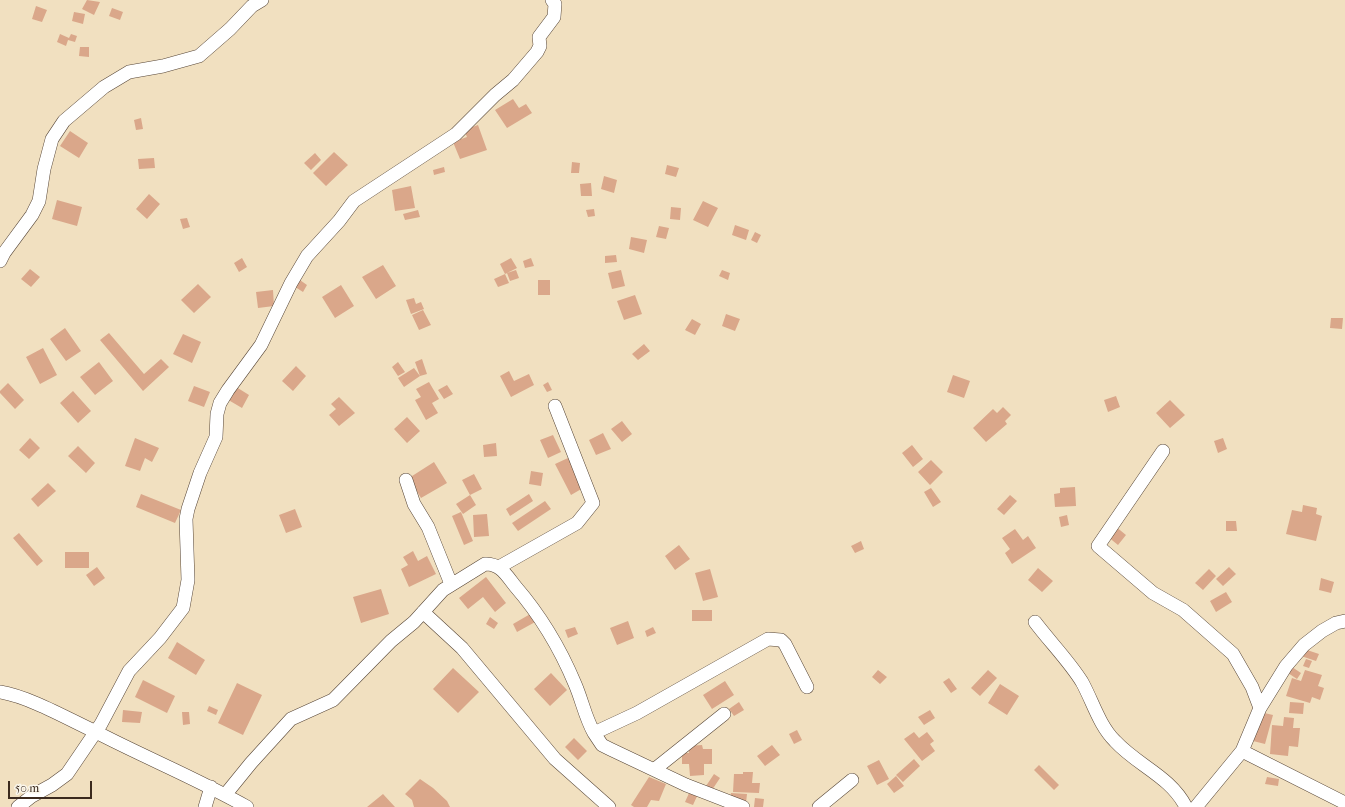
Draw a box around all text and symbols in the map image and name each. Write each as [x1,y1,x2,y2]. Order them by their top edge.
scale bar [10,773,94,799]
text: 50 m [15,781,39,795]

